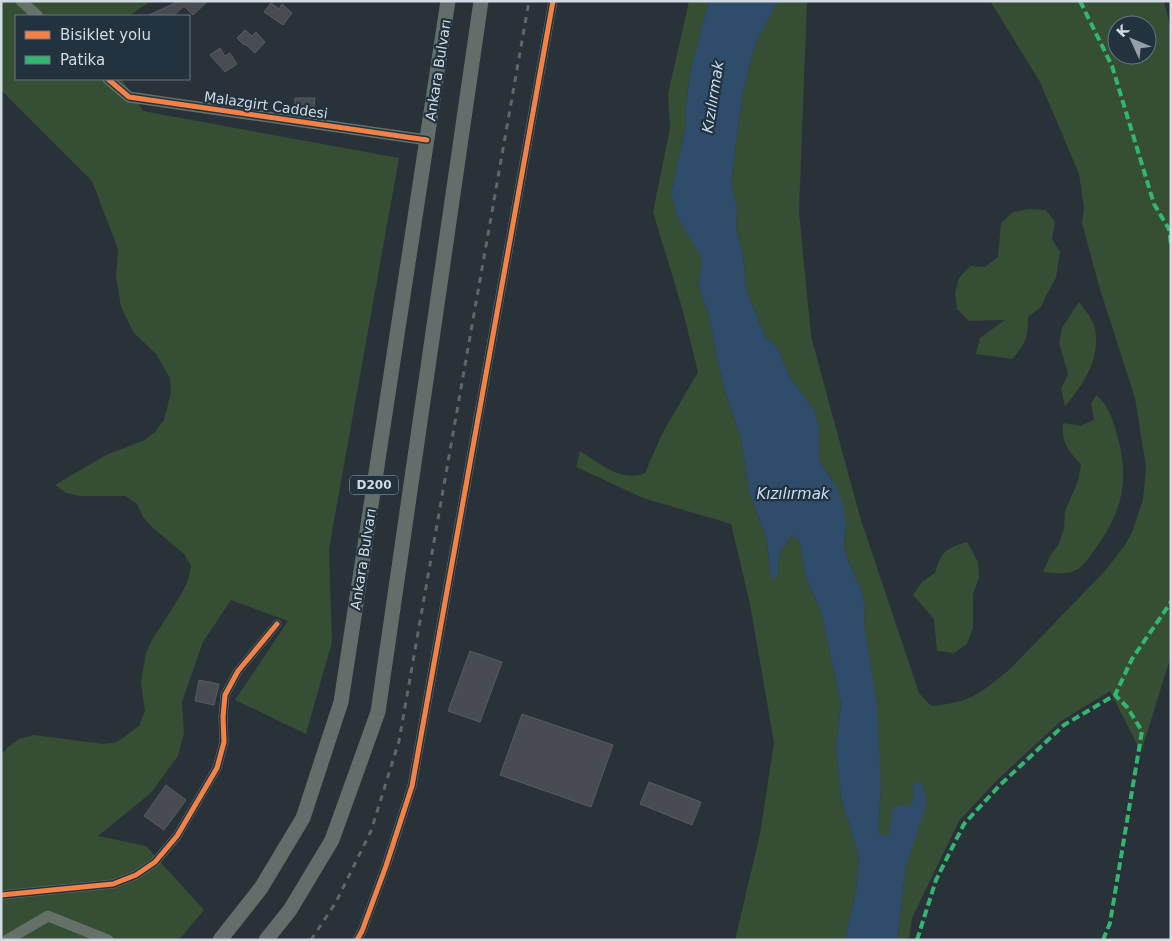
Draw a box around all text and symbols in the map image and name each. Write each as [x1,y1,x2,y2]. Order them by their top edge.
legend [15,15,190,80]
north arrow [1107,15,1157,65]
street label: Ankara Bulvarı [422,18,454,122]
text: K [1113,21,1133,40]
text: Bisiklet yolu [60,26,151,44]
text: Patika [60,51,105,69]
water label: Kızılırmak [698,58,728,134]
street label: Malazgirt Caddesi [203,88,329,122]
road number: D200 [350,476,398,494]
water label: Kızılırmak [756,485,831,503]
street label: Ankara Bulvarı [347,507,379,611]

